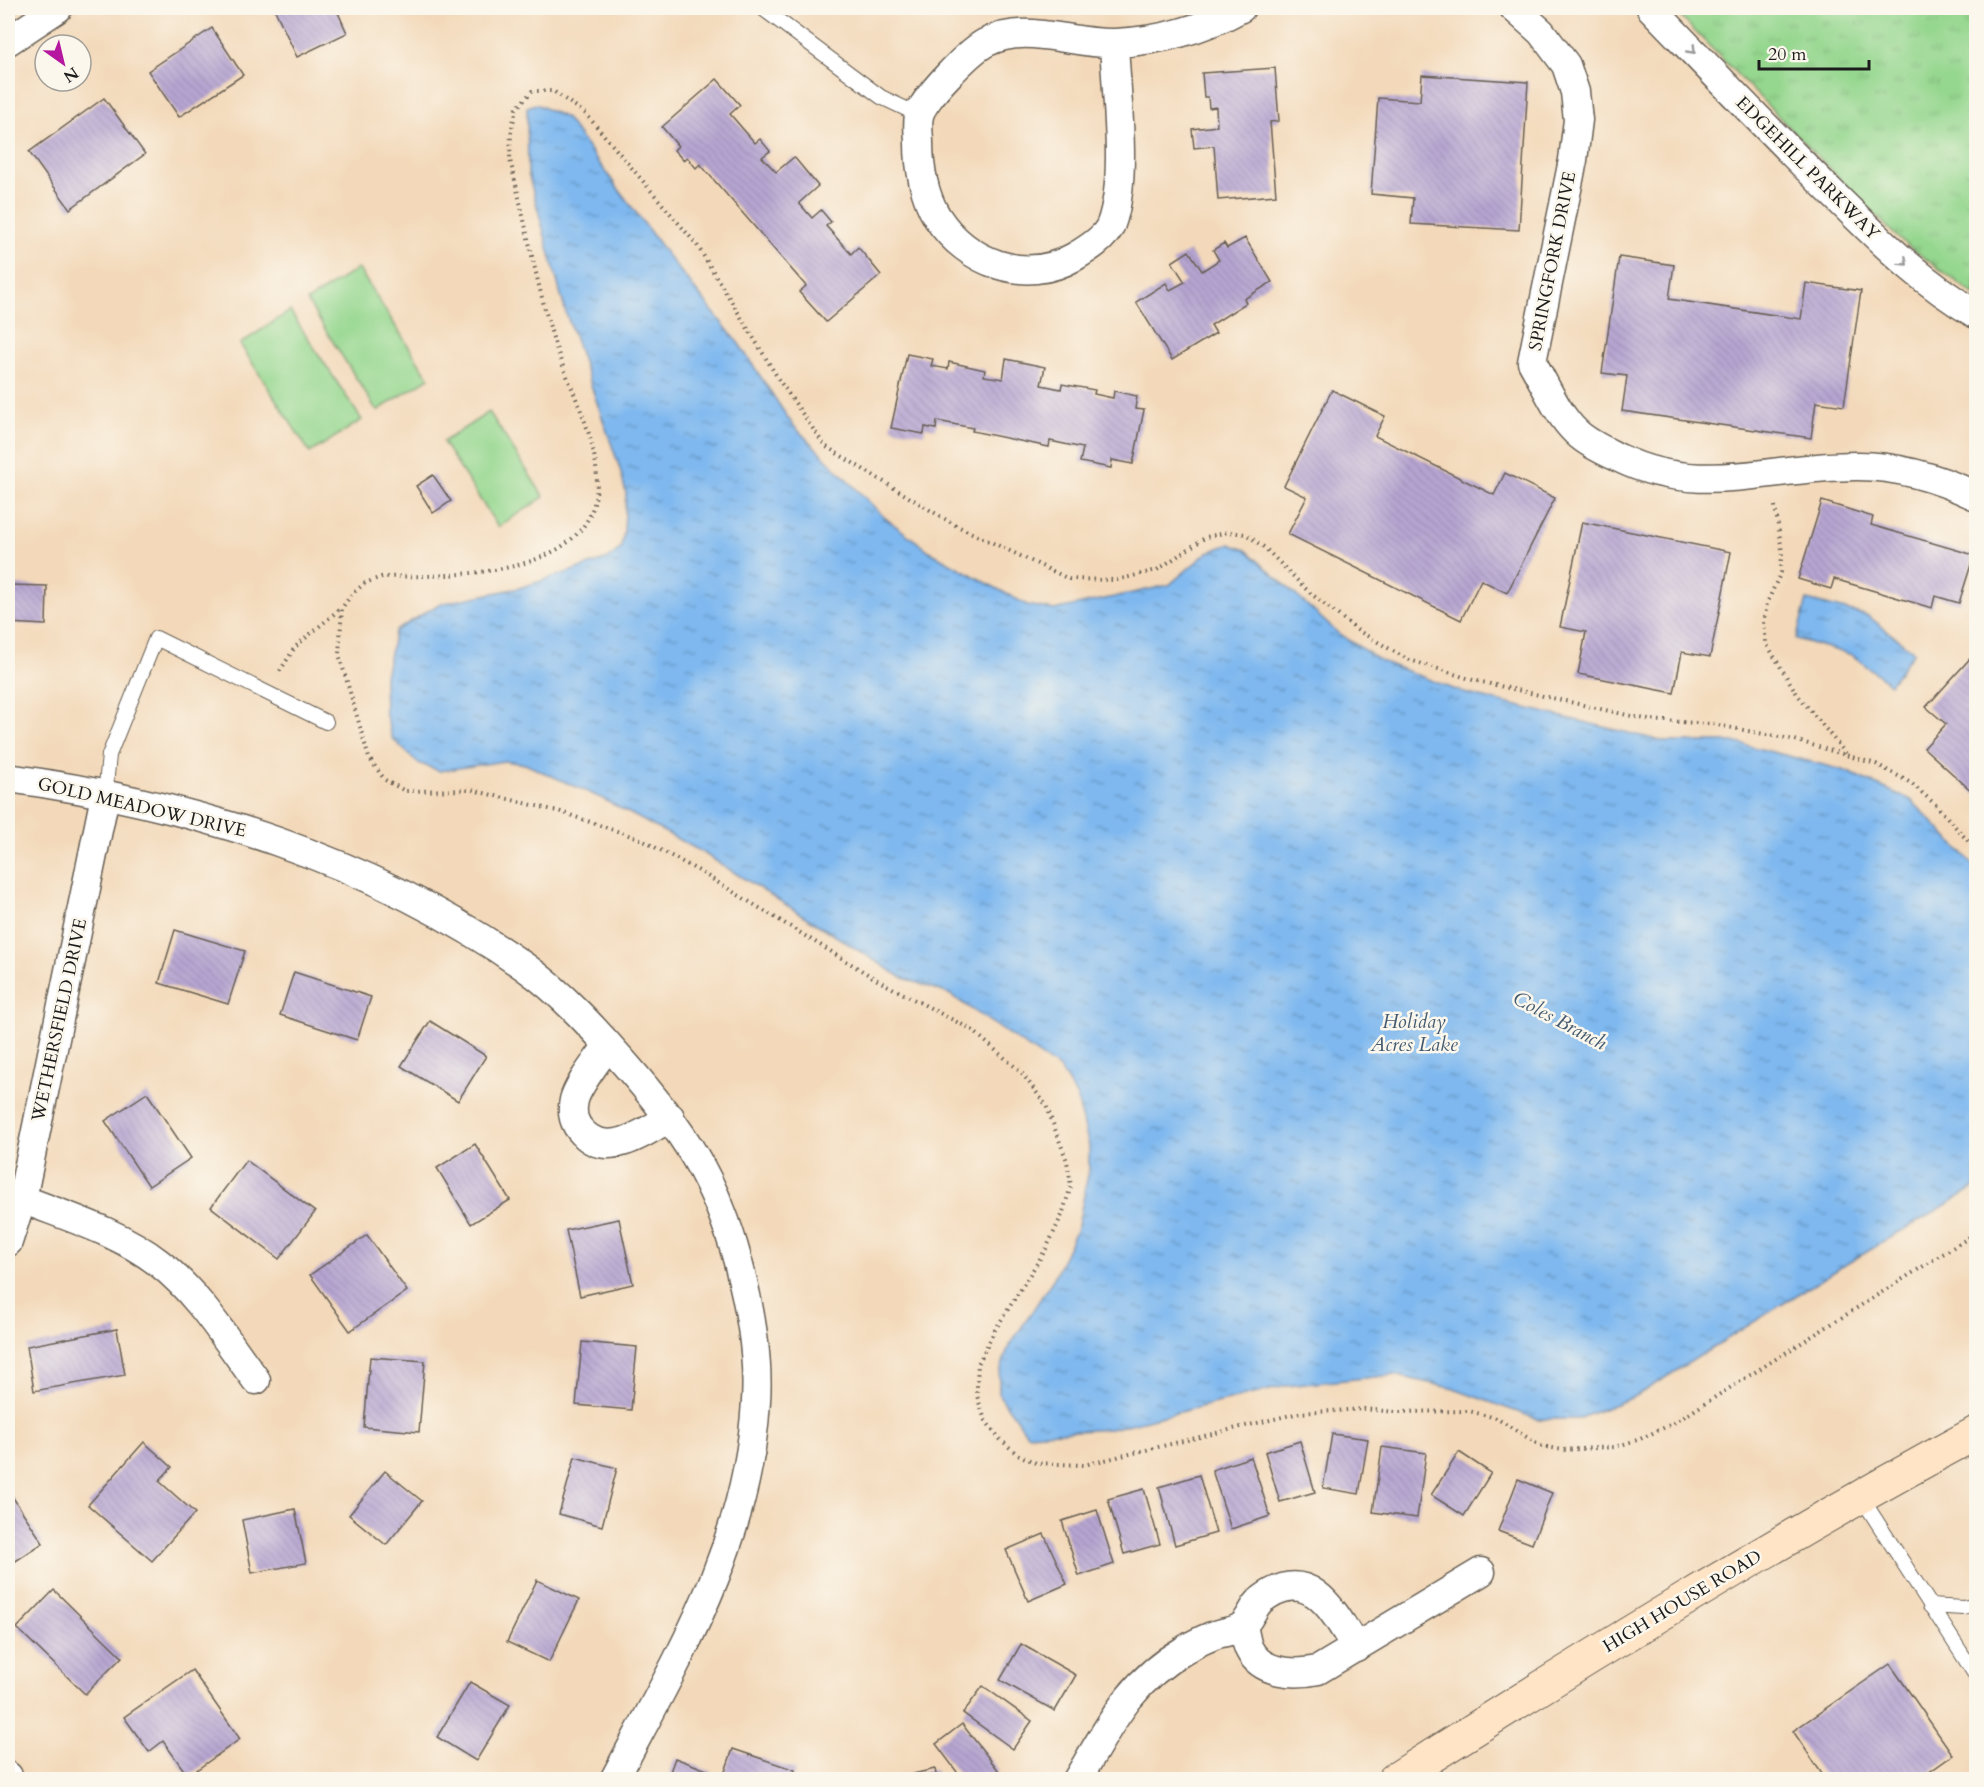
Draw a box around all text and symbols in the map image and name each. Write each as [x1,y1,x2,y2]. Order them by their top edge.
north arrow [33,33,93,93]
scale bar [1759,33,1868,71]
one-way arrow [1684,42,1695,53]
text: 20 m [1768,42,1807,67]
text: N [59,62,83,88]
street label: EDGEHILL PARKWAY [1730,91,1886,246]
street label: SPRINGFORK DRIVE [1523,169,1582,353]
one-way arrow [1897,254,1908,265]
street label: GOLD MEADOW DRIVE [35,771,249,844]
street label: WETHERSFIELD DRIVE [26,916,93,1125]
water label: Coles Branch [1508,985,1612,1057]
water label: Holiday Acres Lake [1369,1008,1458,1058]
street label: HIGH HOUSE ROAD [1598,1544,1766,1659]

